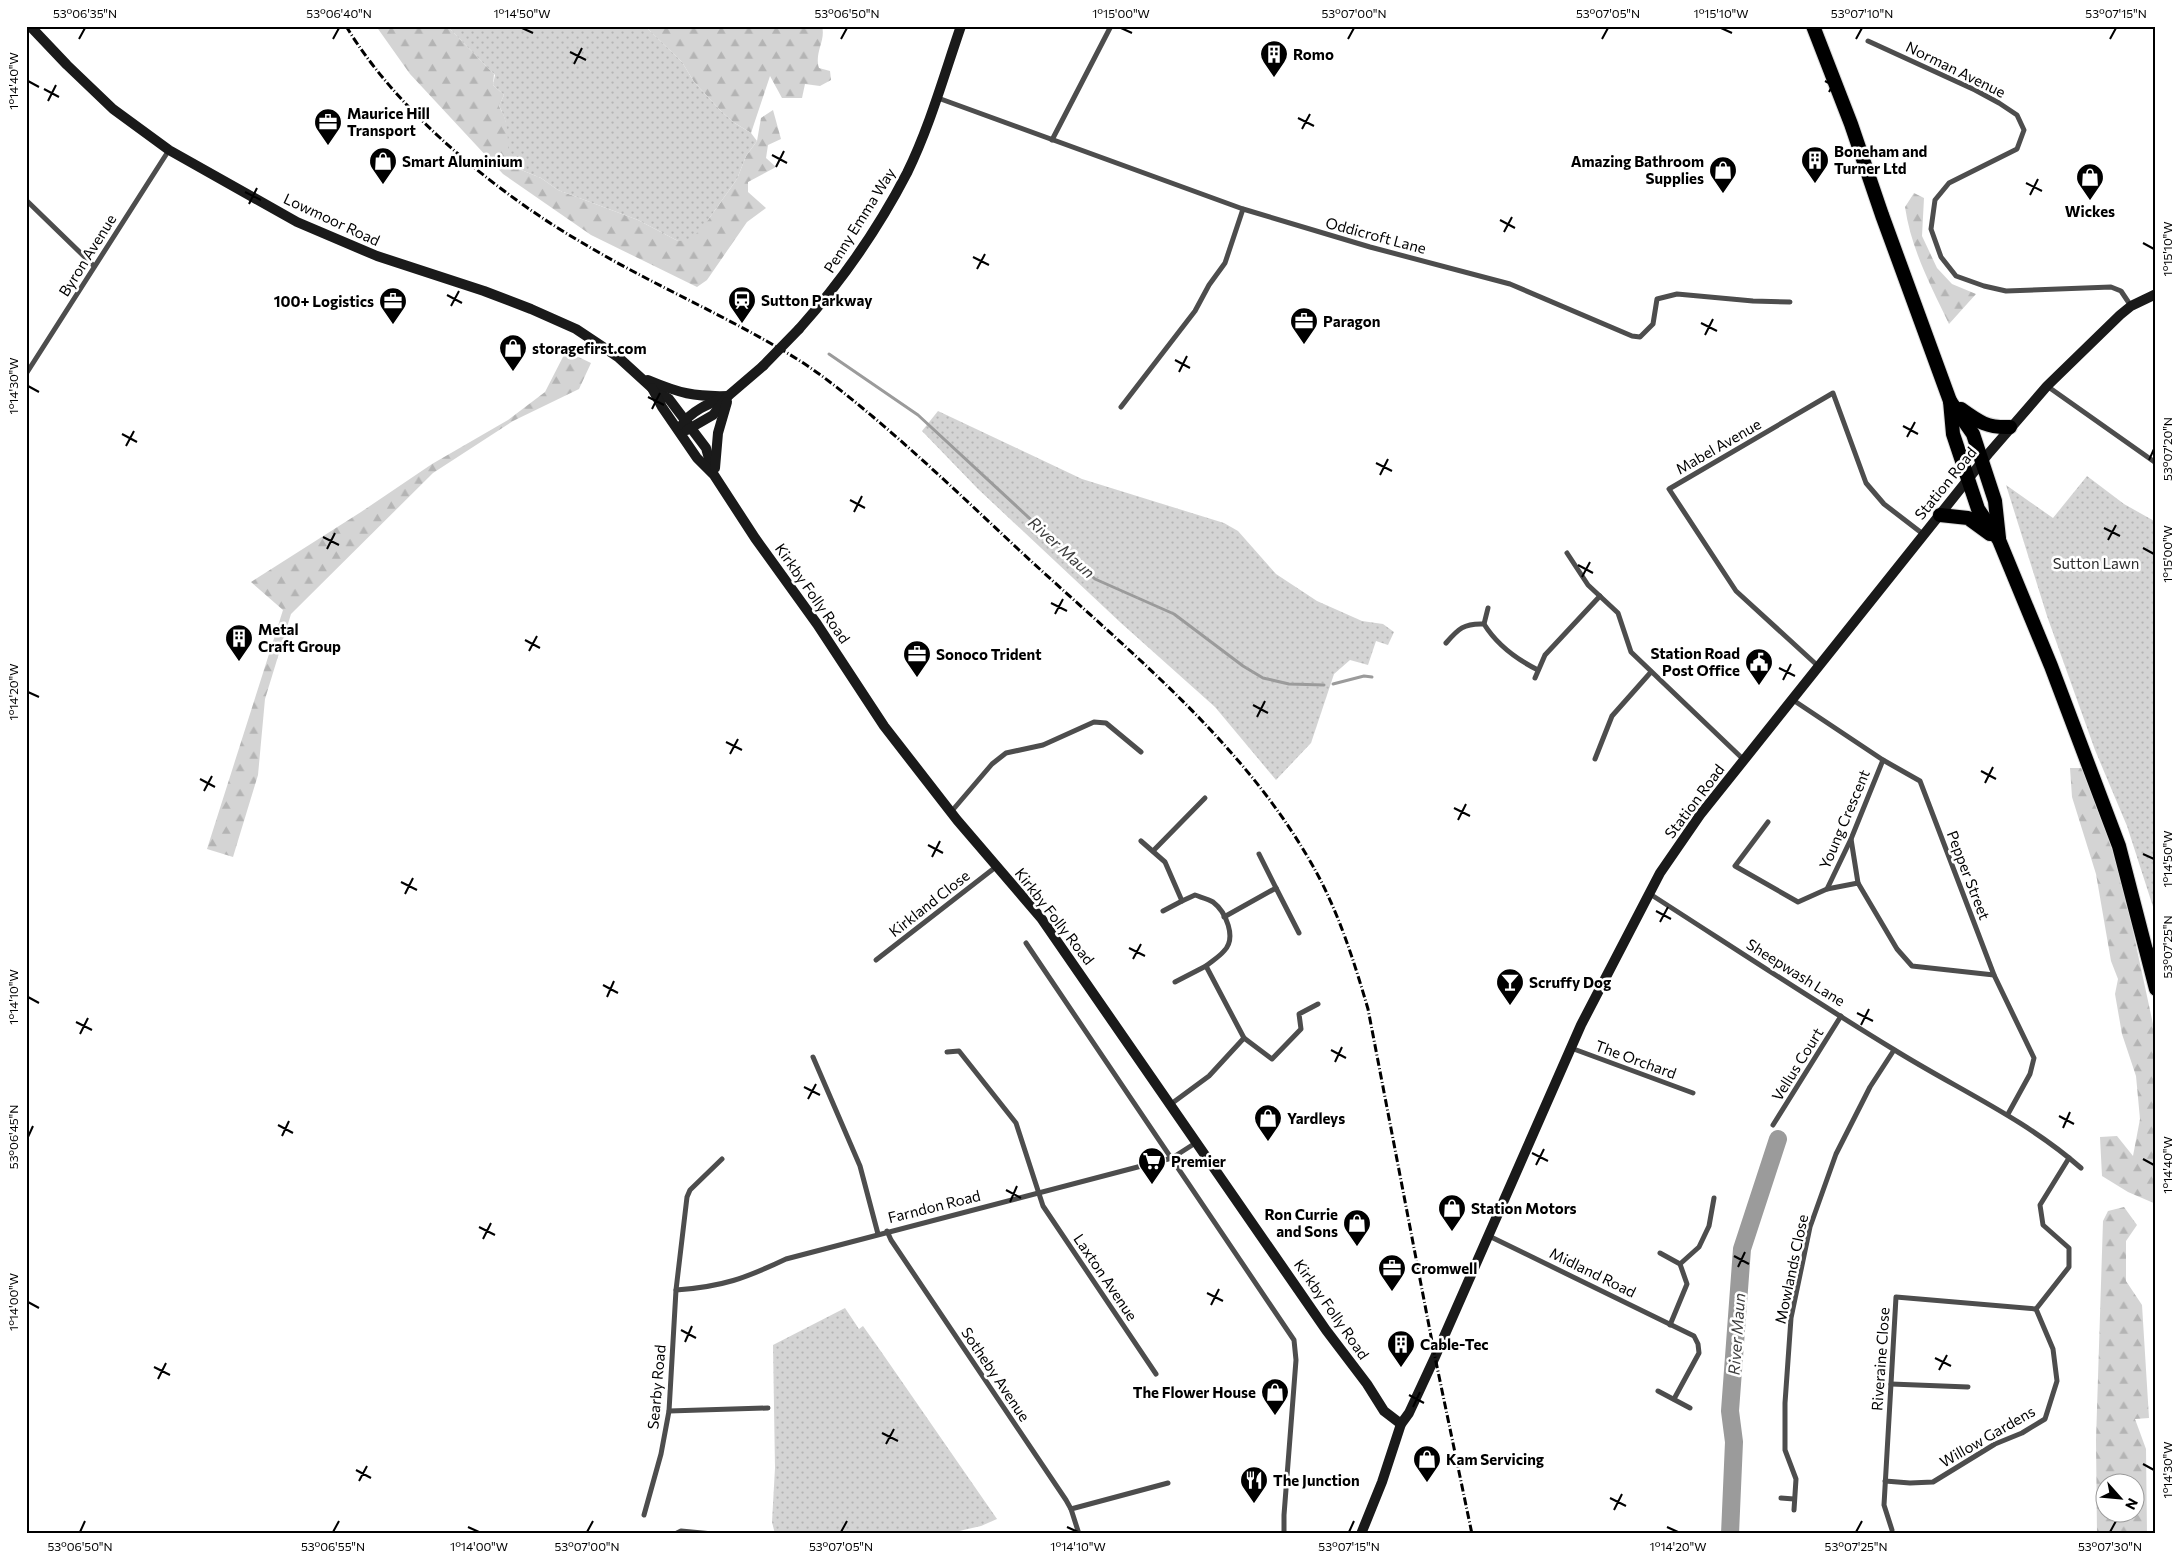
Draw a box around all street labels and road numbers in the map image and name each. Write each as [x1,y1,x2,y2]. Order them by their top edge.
street label: Norman Avenue [1903,37,2009,101]
street label: Penny Emma Way [819,164,899,276]
street label: Lowmoor Road [281,189,383,249]
street label: Byron Avenue [55,210,119,299]
street label: Oddicroft Lane [1324,213,1428,257]
street label: Mabel Avenue [1672,414,1764,478]
street label: Station Road [1910,443,1980,523]
street label: Kirkby Folly Road [772,540,854,646]
street label: Station Road [1660,760,1728,842]
street label: Young Crescent [1815,767,1873,871]
street label: Pepper Street [1944,828,1994,922]
street label: Kirkby Folly Road [1012,864,1098,968]
street label: Kirkland Close [885,866,973,940]
street label: Sheepwash Lane [1743,934,1849,1010]
street label: Vellus Court [1767,1024,1827,1104]
street label: The Orchard [1593,1036,1679,1082]
street label: Farndon Road [886,1186,982,1226]
street label: Mowlands Close [1771,1213,1811,1325]
street label: Laxton Avenue [1070,1230,1142,1324]
street label: Midland Road [1547,1243,1639,1301]
street label: Kirkby Folly Road [1291,1256,1373,1362]
street label: Riveraine Close [1867,1307,1893,1411]
street label: Sotheby Avenue [958,1324,1034,1425]
street label: Searby Road [643,1344,669,1430]
street label: Willow Gardens [1936,1401,2038,1471]

